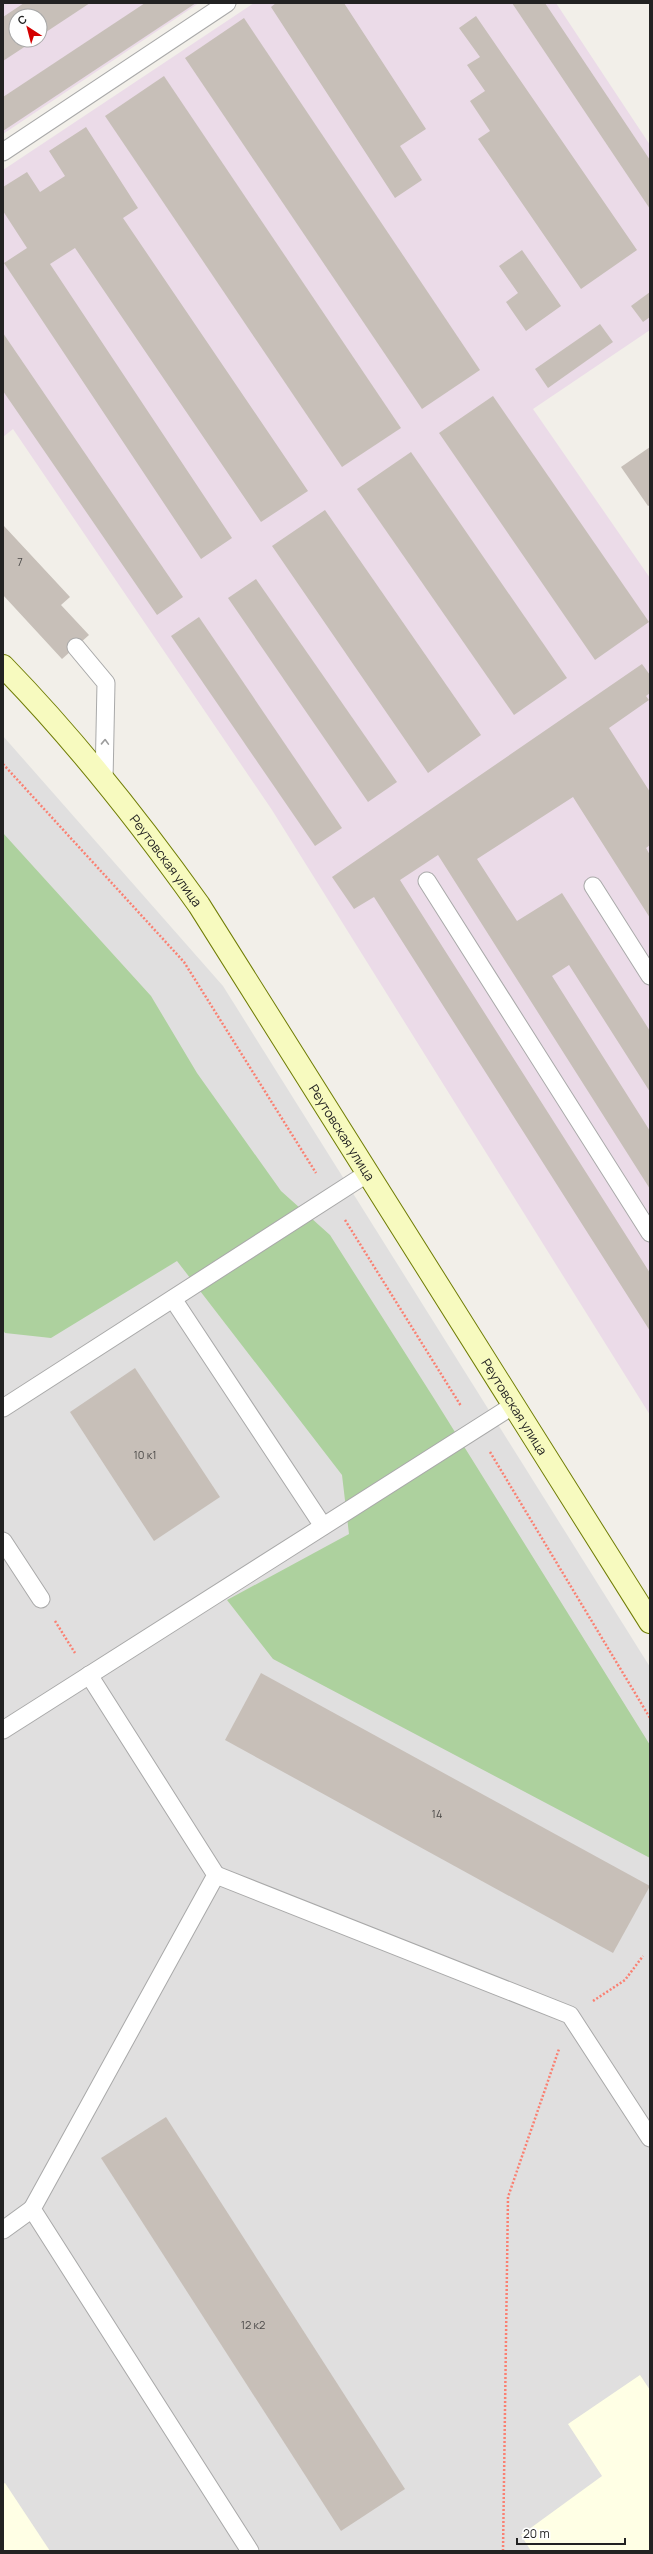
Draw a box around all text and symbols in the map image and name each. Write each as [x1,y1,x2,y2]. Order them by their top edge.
north arrow [8,8,48,48]
text: С [14,11,30,28]
house number: 7 [17,554,23,569]
one-way arrow [101,739,109,745]
street label: Реутовская улица [126,811,206,910]
street label: Реутовская улица [305,1081,379,1184]
street label: Реутовская улица [477,1355,552,1458]
house number: 10 к1 [134,1447,156,1462]
house number: 14 [432,1806,442,1821]
house number: 12 к2 [241,2317,265,2332]
scale bar [517,2520,625,2546]
text: 20 m [523,2525,550,2542]

